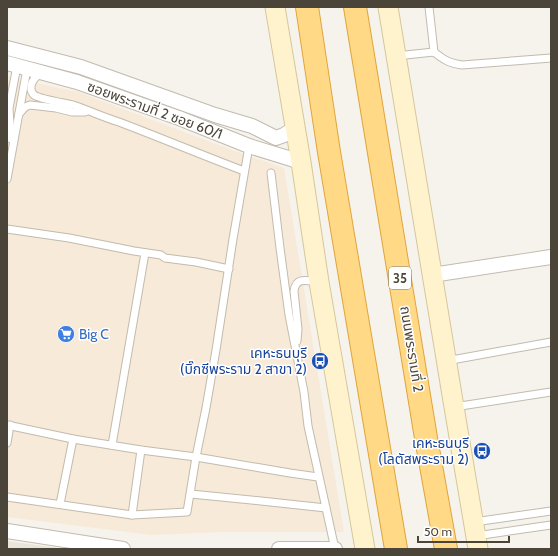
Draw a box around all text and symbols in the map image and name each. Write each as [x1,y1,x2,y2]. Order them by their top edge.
street label: ซอยพระรามที่ 2 ซอย 60/1 [85,76,225,143]
road number: 35 [389,267,411,289]
street label: ถนนพระรามที่ 2 [396,304,429,393]
supermarket icon: Big C [56,324,76,344]
place label: Big C [79,325,109,343]
place label: เคหะธนบุรี (บิ๊กซีพระราม 2 สาขา 2) [180,344,307,378]
bus stop icon: เคหะธนบุรี (บิ๊กซีพระราม 2 สาขา 2) [310,351,330,371]
place label: เคหะธนบุรี (โลตัสพระราม 2) [378,434,469,468]
bus stop icon: เคหะธนบุรี (โลตัสพระราม 2) [472,441,492,461]
scale bar [418,518,509,544]
text: 50 m [424,524,452,539]

